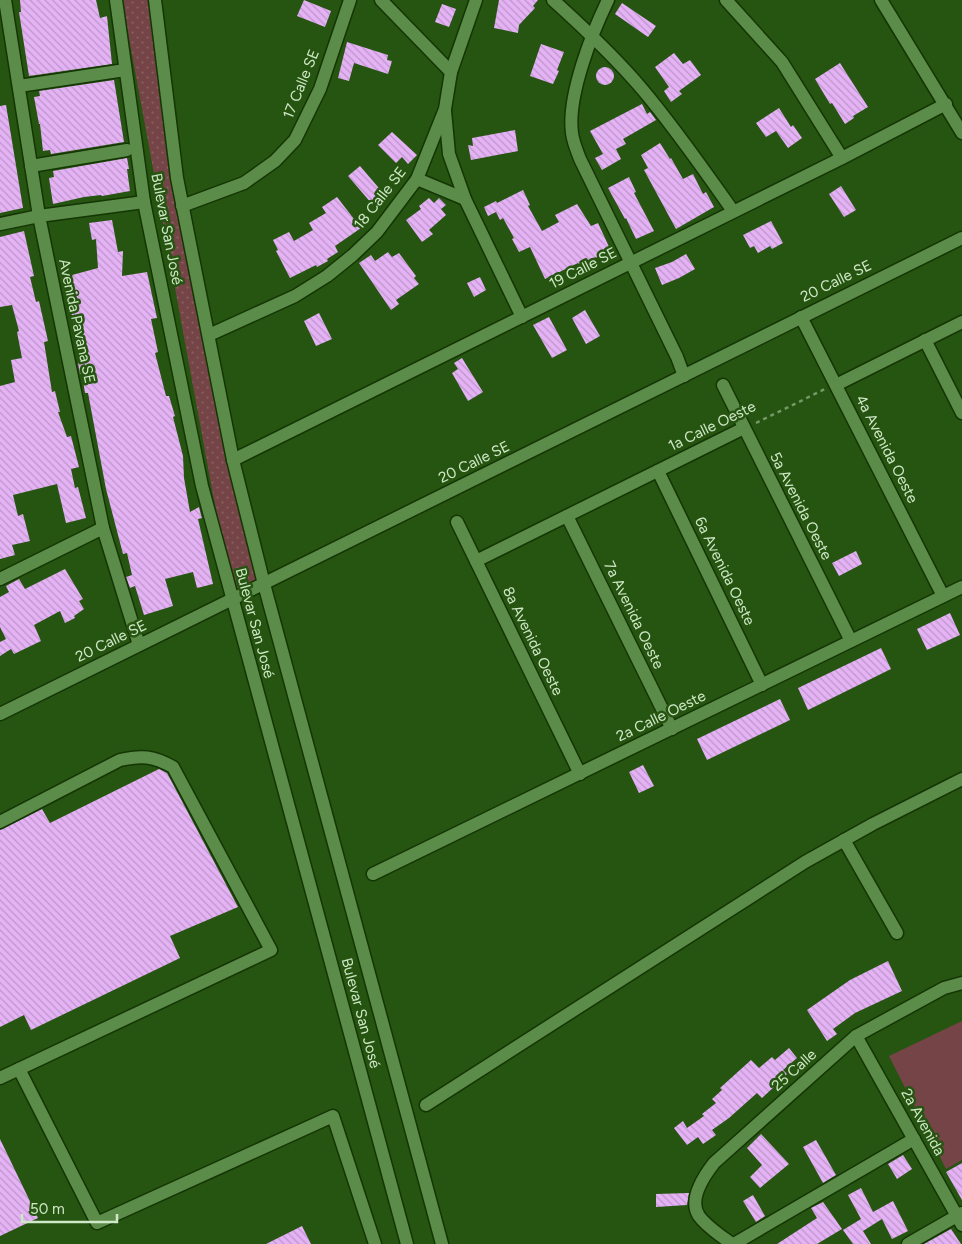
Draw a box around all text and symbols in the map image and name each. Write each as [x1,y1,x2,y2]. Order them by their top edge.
street label: 17 Calle SE [279,47,323,121]
street label: 18 Calle SE [350,163,410,233]
street label: Bulevar San José [147,172,187,286]
street label: 19 Calle SE [546,243,620,293]
street label: 20 Calle SE [798,256,874,306]
street label: Avenida Pavana SE [55,257,99,385]
street label: 4a Avenida Oeste [852,392,922,506]
street label: 1a Calle Oeste [665,397,759,455]
street label: 20 Calle SE [436,437,512,487]
street label: 5a Avenida Oeste [766,449,836,563]
street label: 6a Avenida Oeste [691,514,759,628]
street label: 7a Avenida Oeste [600,558,668,672]
street label: Bulevar San José [232,566,278,680]
street label: 8a Avenida Oeste [499,584,567,698]
street label: 20 Calle SE [73,616,149,666]
street label: 2a Calle Oeste [613,687,709,745]
street label: Bulevar San José [338,956,384,1070]
street label: 25 Calle [768,1045,820,1095]
street label: 2a Avenida [897,1085,949,1159]
scale bar [22,1192,118,1224]
text: 50 m [30,1200,65,1218]

